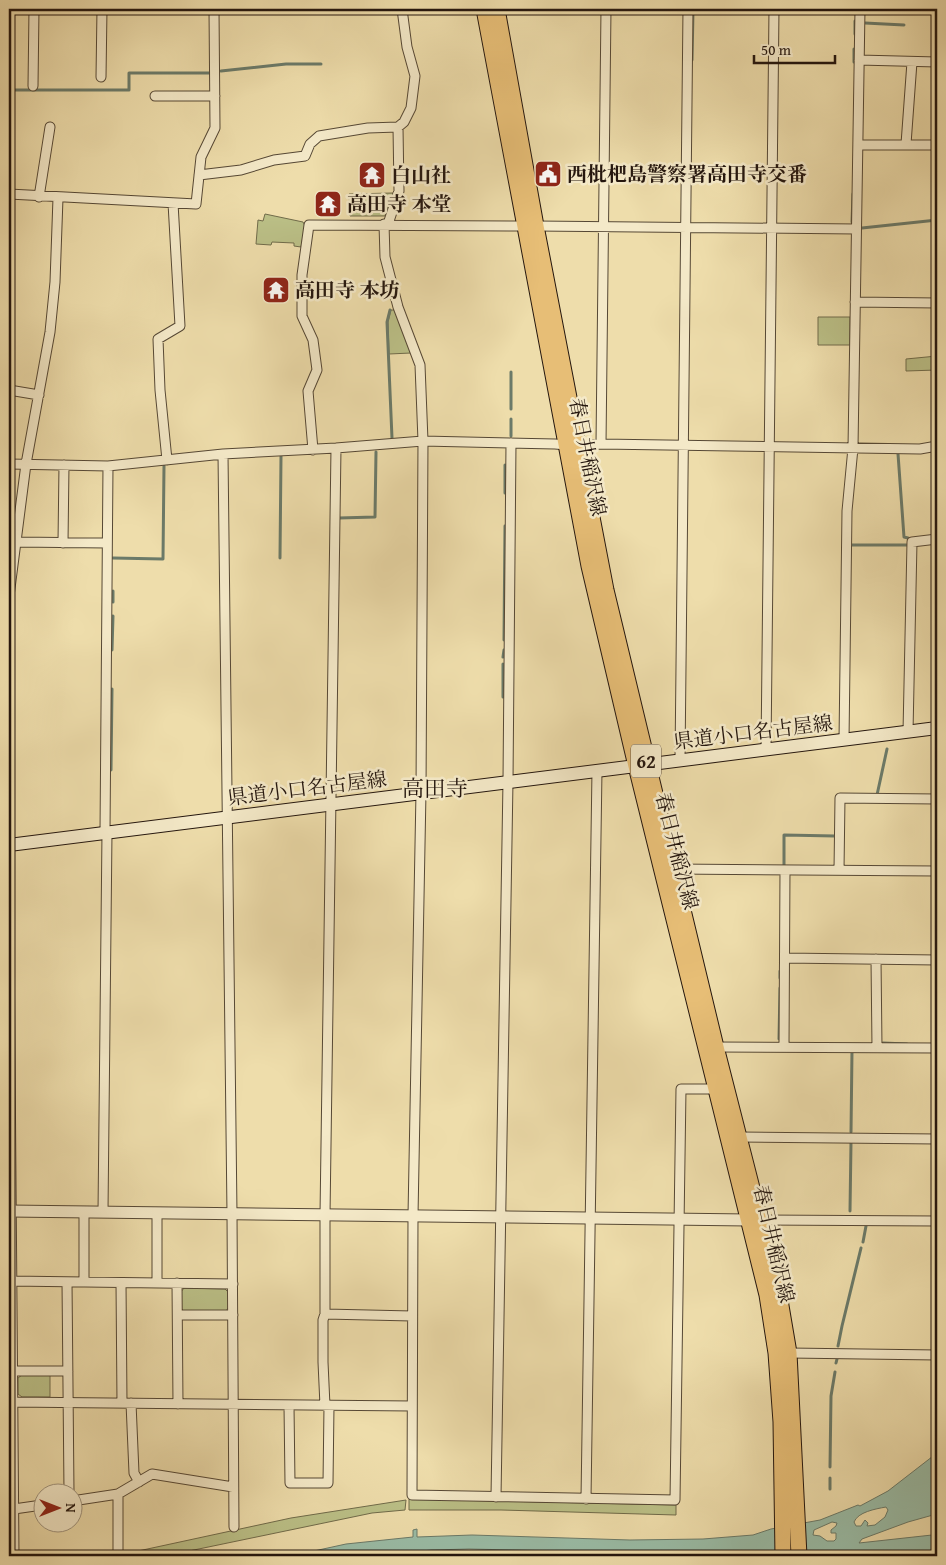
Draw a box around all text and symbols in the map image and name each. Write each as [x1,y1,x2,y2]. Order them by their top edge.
scale bar [754,32,835,64]
text: 50 m [761,39,792,60]
public building icon: 西枇杷島警察署高田寺交番 [533,159,563,189]
place label: 西枇杷島警察署高田寺交番 [567,159,807,188]
temple icon: 白山社 [357,160,387,190]
place label: 白山社 [391,160,451,189]
temple icon: 高田寺 本堂 [313,189,343,219]
place label: 高田寺 本堂 [347,189,451,218]
temple icon: 高田寺 本坊 [261,275,291,305]
place label: 高田寺 本坊 [295,275,399,304]
street label: 春日井稲沢線 [563,395,614,519]
street label: 県道小口名古屋線 [672,707,834,756]
road number: 62 [631,744,661,778]
street label: 県道小口名古屋線 [226,763,388,812]
district label: 高田寺 [402,772,468,804]
street label: 春日井稲沢線 [649,789,706,913]
street label: 春日井稲沢線 [747,1182,802,1306]
north arrow [32,1482,82,1532]
text: N [61,1503,81,1513]

